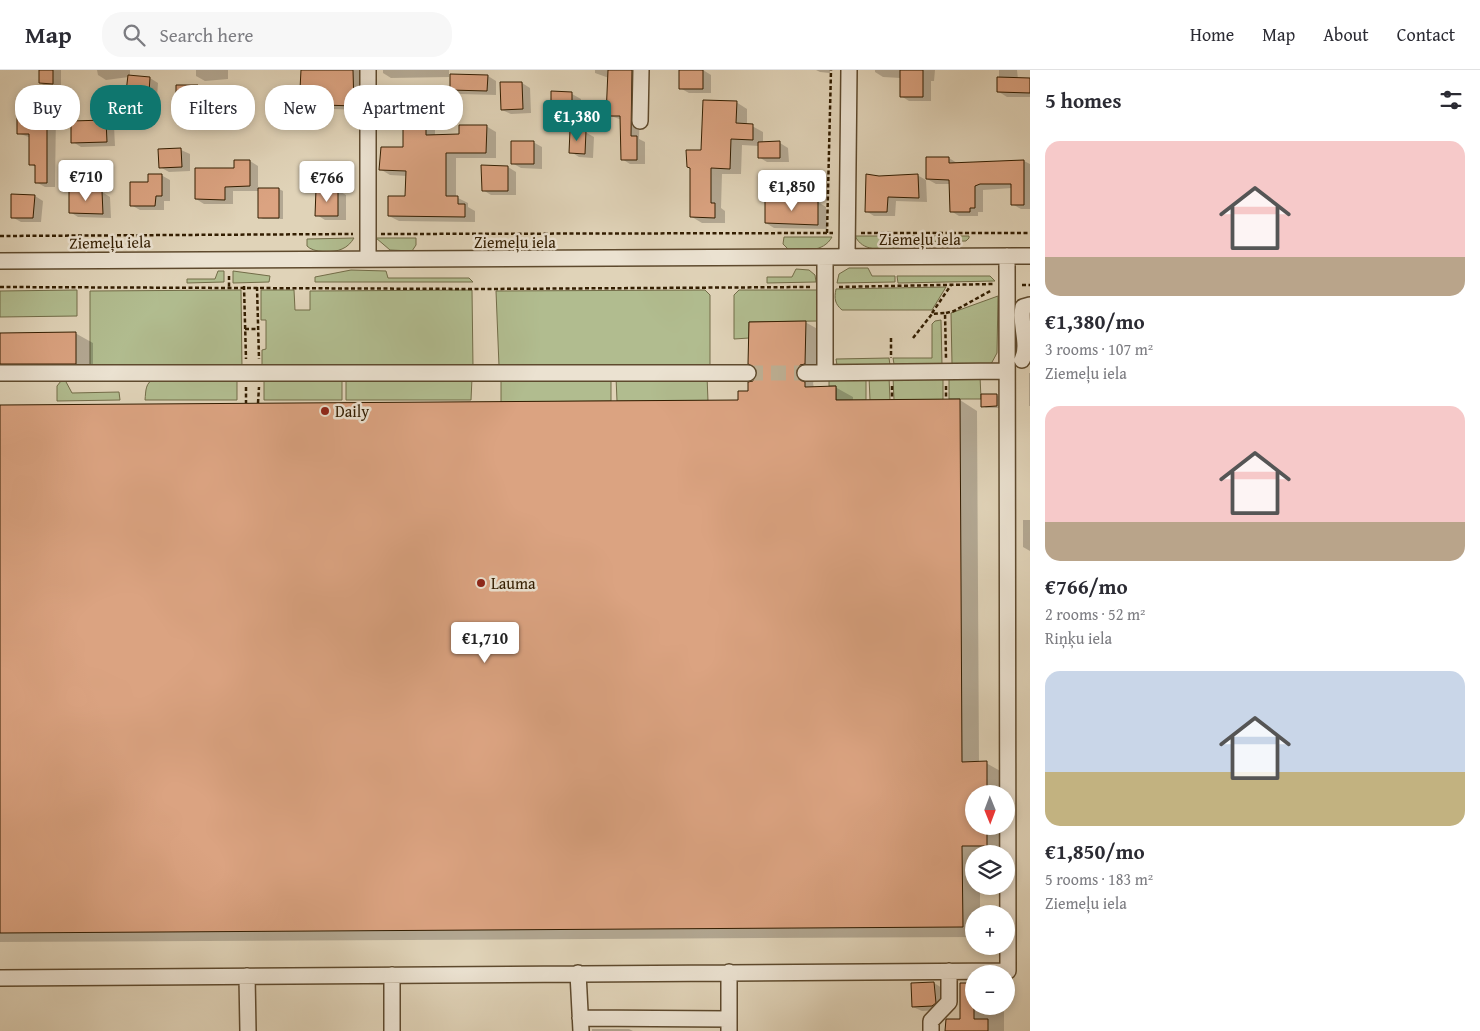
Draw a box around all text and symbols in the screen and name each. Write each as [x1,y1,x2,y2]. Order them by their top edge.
search box [102,12,452,57]
text: Map [25,17,72,52]
icon: search [120,21,148,49]
text: Search here [160,21,253,49]
text: Home [1190,21,1234,48]
text: Map [1262,21,1295,48]
text: About [1323,21,1369,48]
text: Contact [1397,21,1455,48]
chip: Buy [15,85,80,130]
chip: Rent [90,85,161,130]
chip: Filters [171,85,255,130]
chip: New [265,85,334,130]
chip: Apartment [344,85,463,130]
text: 5 homes [1045,85,1121,116]
icon: filters [1437,86,1465,114]
pin: €1,380 [536,100,618,142]
text: €1,380 [554,104,600,128]
pin: €710 [56,160,116,202]
pin: €766 [297,160,357,203]
text: €710 [69,164,103,188]
text: €766 [310,165,344,189]
pin: €1,850 [751,170,833,212]
icon: home [1210,173,1300,263]
text: €1,850 [769,174,815,198]
street label: Ziemeļu iela [879,227,961,251]
street label: Ziemeļu iela [69,229,152,255]
street label: Ziemeļu iela [474,230,556,254]
text: €1,380/mo [1045,306,1145,337]
text: 3 rooms · 107 m² [1045,337,1153,361]
text: Ziemeļu iela [1045,361,1127,385]
place label: Daily [335,399,369,423]
marker: Daily [319,405,331,417]
icon: home [1210,438,1300,528]
place label: Lauma [491,571,536,595]
text: €766/mo [1045,571,1128,602]
marker: Lauma [475,577,487,589]
text: 2 rooms · 52 m² [1045,602,1145,626]
pin: €1,710 [444,622,526,664]
text: €1,710 [462,626,508,650]
text: Riņķu iela [1045,626,1112,650]
icon: home [1210,703,1300,793]
north arrow [965,785,1015,835]
map controls [965,785,1015,1015]
text: €1,850/mo [1045,836,1145,867]
button: layers [965,845,1015,895]
text: 5 rooms · 183 m² [1045,867,1153,891]
text: Ziemeļu iela [1045,891,1127,915]
button: + [965,905,1015,955]
button: − [965,965,1015,1015]

